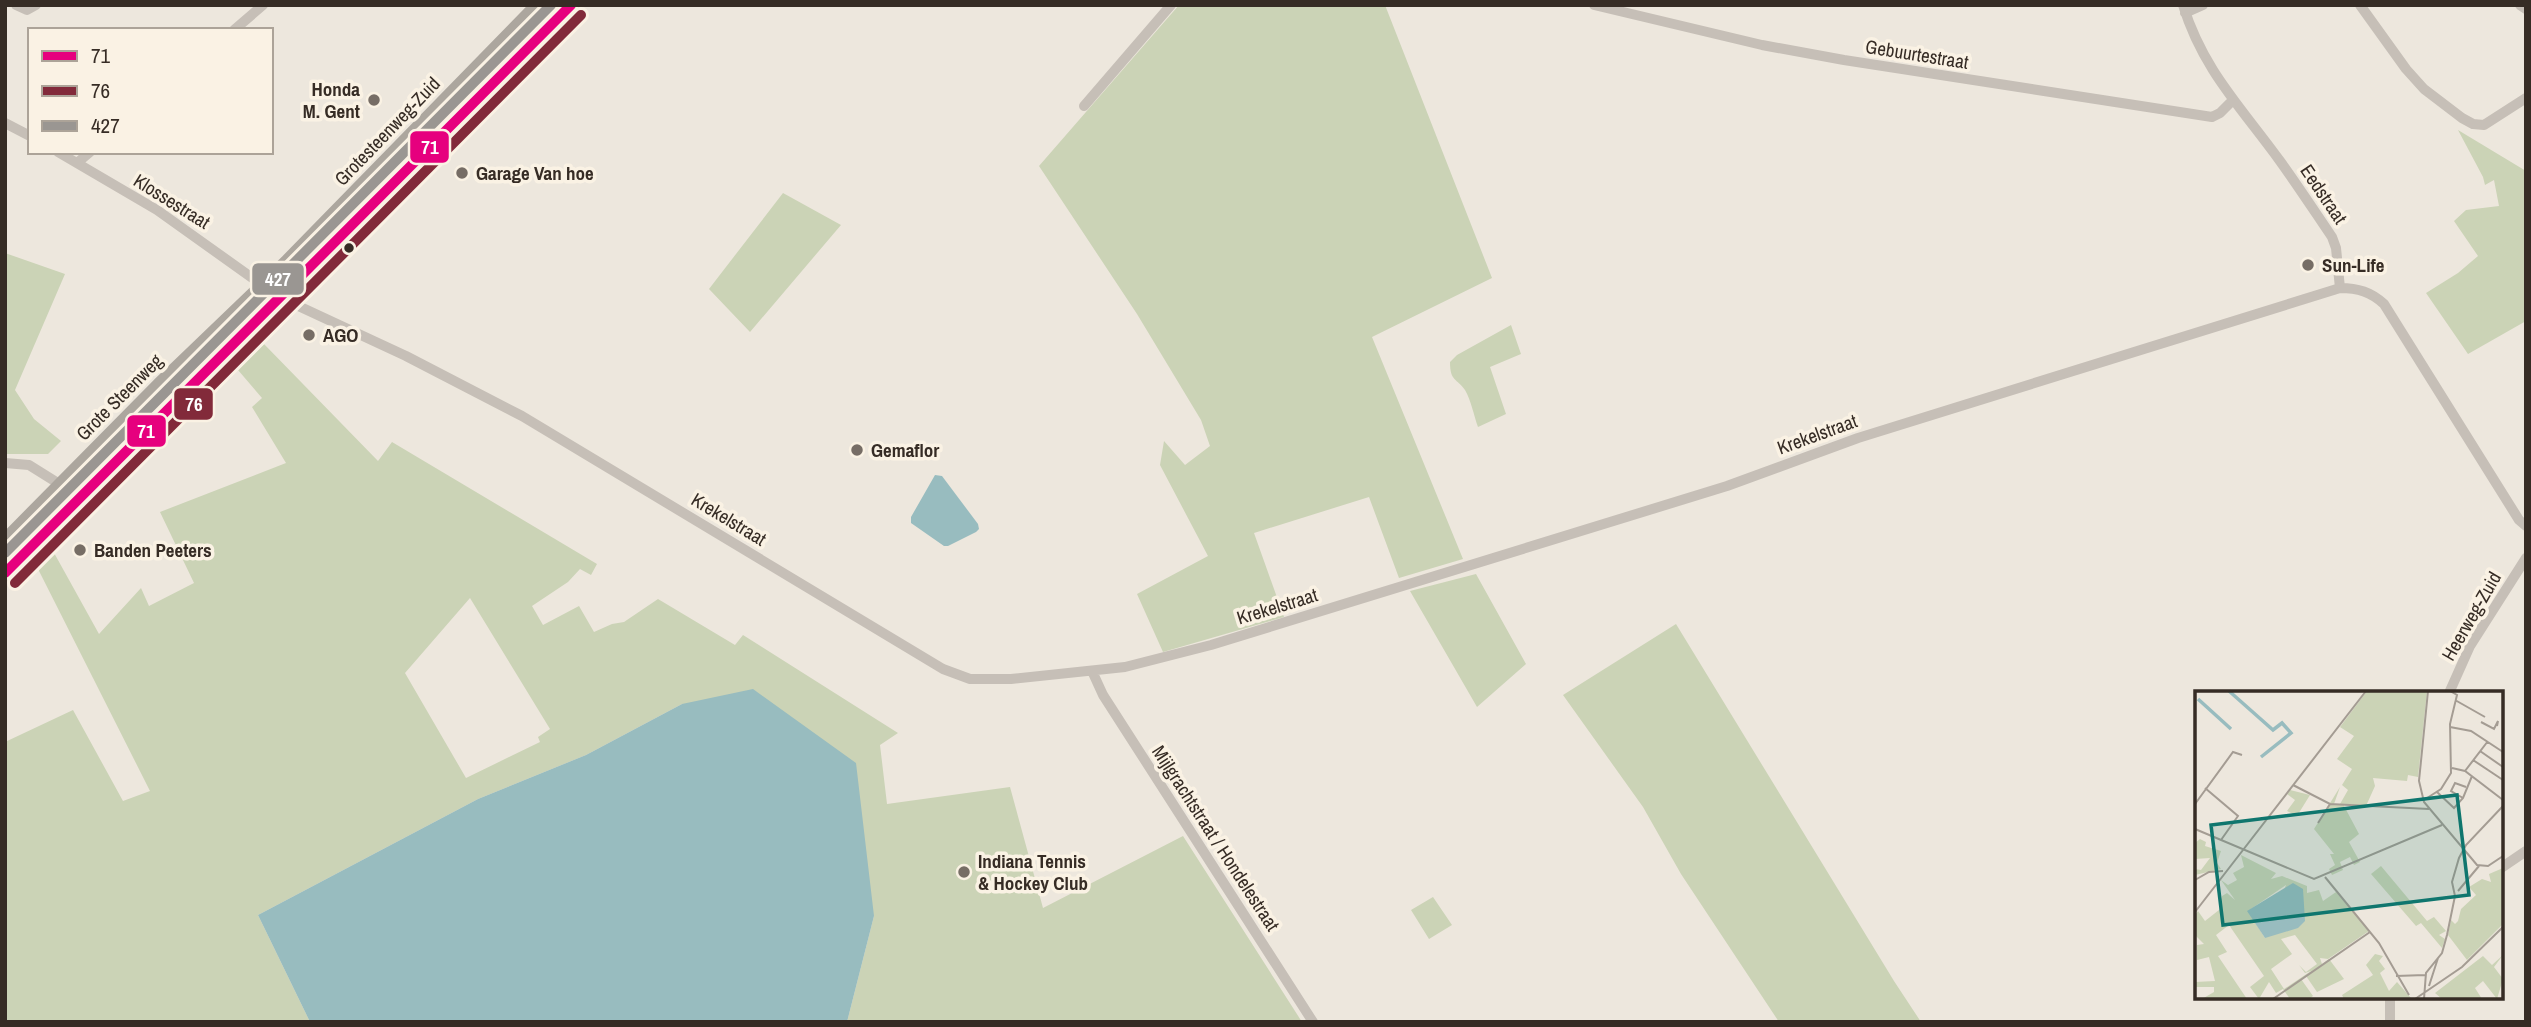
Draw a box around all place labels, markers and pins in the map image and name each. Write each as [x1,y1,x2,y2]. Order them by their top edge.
place label: Honda M. Gent [303,76,360,124]
marker: Honda M. Gent [366,92,382,108]
place label: Garage Van hoe [476,160,594,186]
marker: Garage Van hoe [454,165,470,181]
unlabelled marker [342,241,356,255]
place label: Sun-Life [2322,252,2385,278]
marker: Sun-Life [2300,257,2316,273]
place label: AGO [323,322,359,348]
marker: AGO [301,327,317,343]
place label: Gemaflor [871,437,939,463]
marker: Gemaflor [849,442,865,458]
place label: Banden Peeters [94,537,212,563]
marker: Banden Peeters [72,542,88,558]
place label: Indiana Tennis & Hockey Club [978,848,1088,896]
marker: Indiana Tennis & Hockey Club [956,864,972,880]

